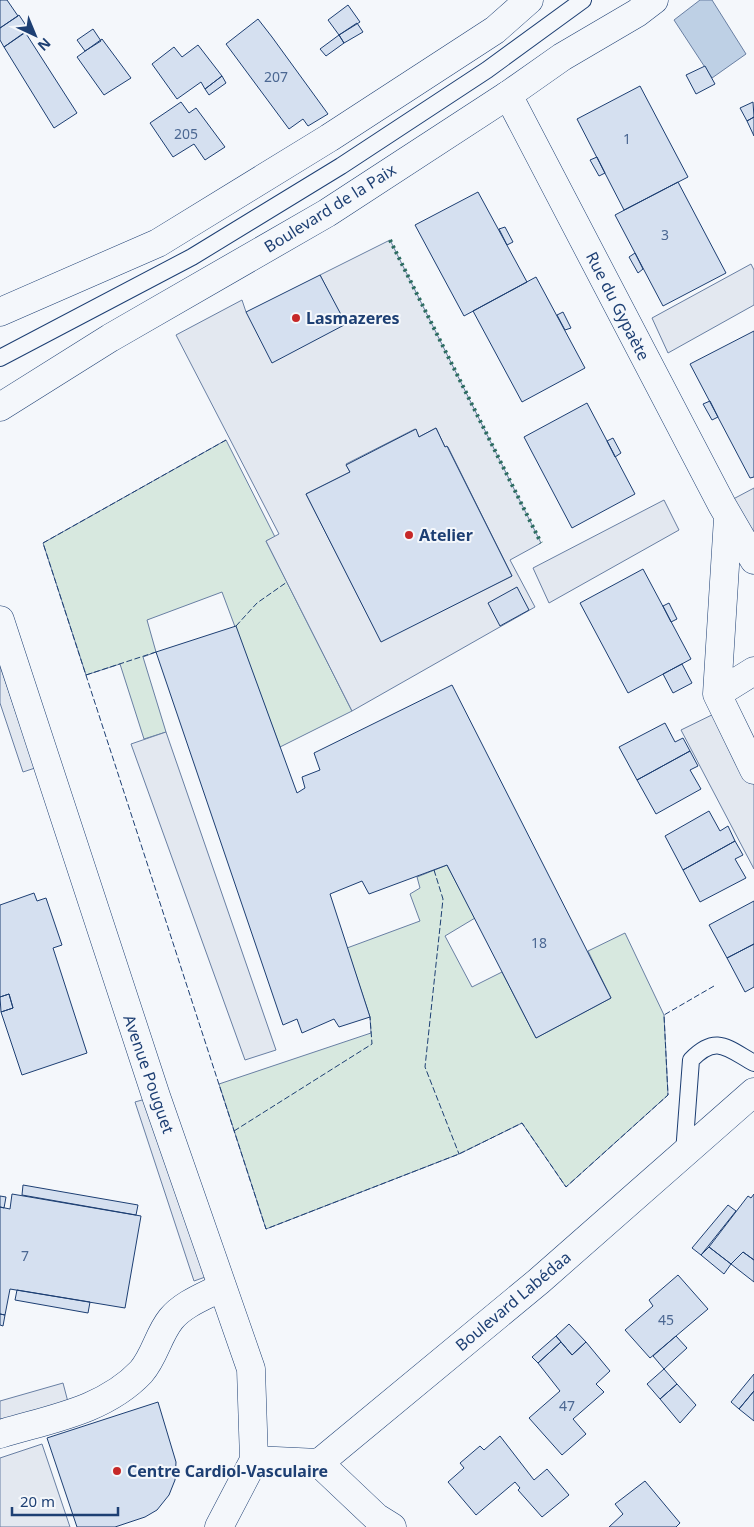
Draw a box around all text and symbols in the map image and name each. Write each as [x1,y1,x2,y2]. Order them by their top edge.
north arrow [10,10,60,60]
text: N [34,34,55,56]
house number: 207 [264,67,288,86]
house number: 205 [174,124,198,143]
house number: 1 [623,129,631,148]
street label: Boulevard de la Paix [260,158,401,258]
house number: 3 [661,225,669,244]
street label: Rue du Gypaète [581,248,655,364]
place label: Lasmazeres [306,307,400,329]
marker: Lasmazeres [290,312,302,324]
place label: Atelier [419,524,473,546]
marker: Atelier [403,529,415,541]
house number: 18 [531,933,547,952]
street label: Avenue Pouguet [118,1012,180,1136]
house number: 7 [21,1246,29,1265]
street label: Boulevard Labédaa [451,1246,575,1356]
house number: 45 [658,1310,674,1329]
house number: 47 [559,1396,575,1415]
place label: Centre Cardiol-Vasculaire [127,1460,328,1482]
marker: Centre Cardiol-Vasculaire [111,1465,123,1477]
scale bar [12,1484,119,1516]
text: 20 m [20,1491,55,1511]

